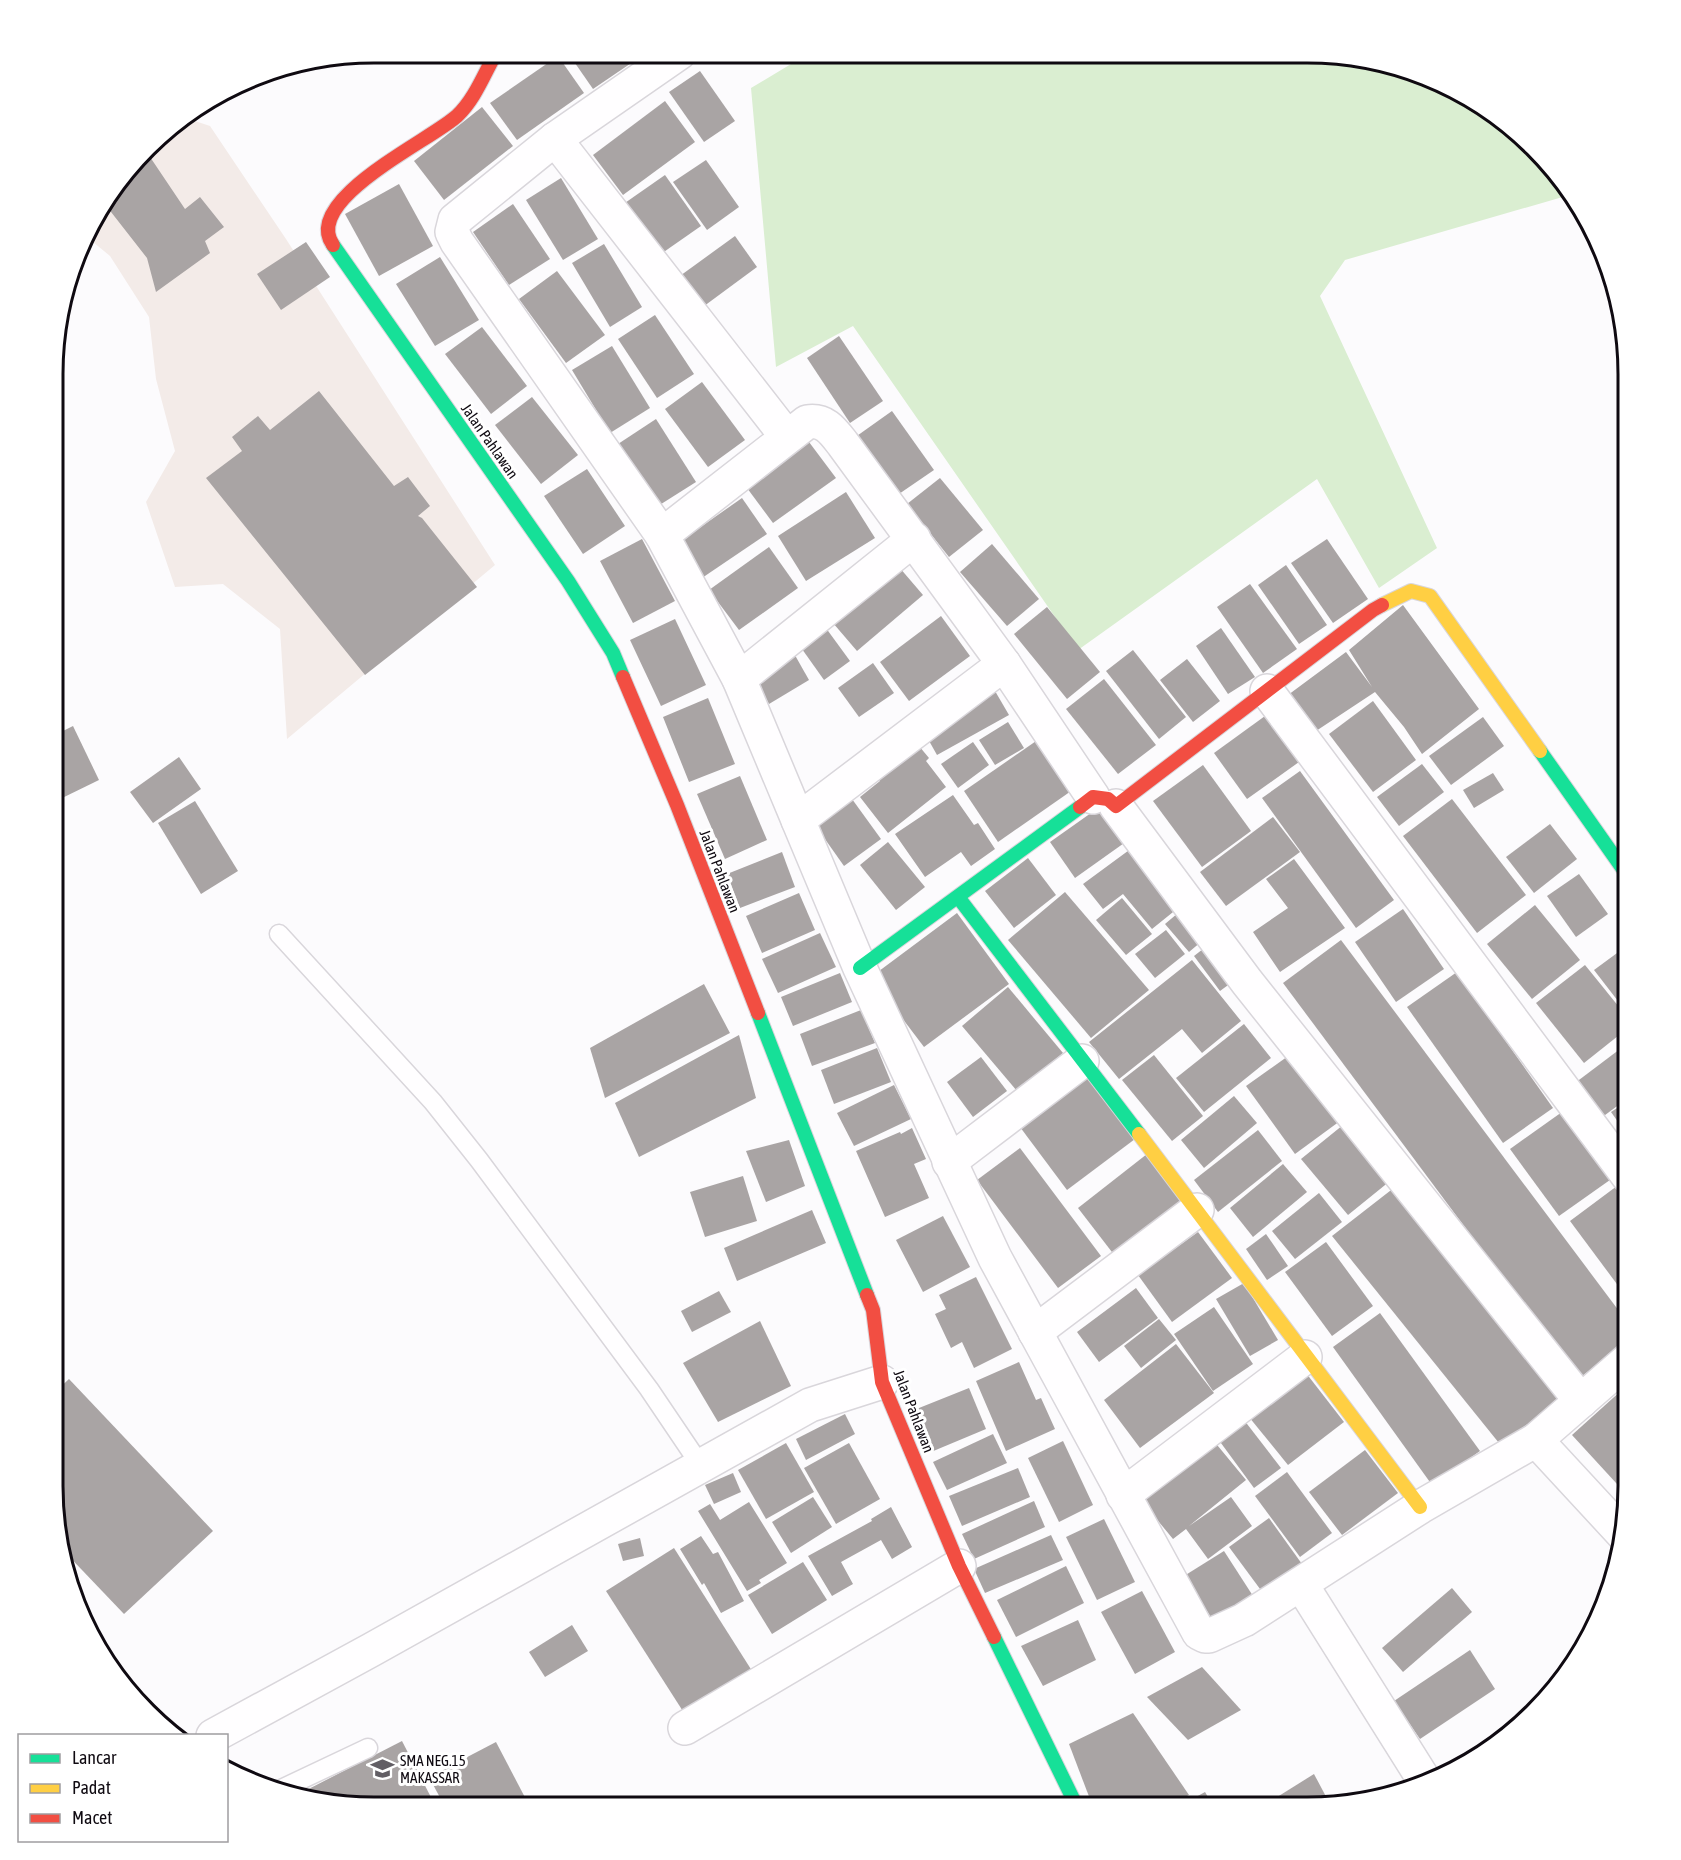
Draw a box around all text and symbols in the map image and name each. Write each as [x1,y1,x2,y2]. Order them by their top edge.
street label: Jalan Pahlawan [458,400,522,482]
street label: Jalan Pahlawan [696,827,744,915]
street label: Jalan Pahlawan [890,1367,938,1455]
legend [18,1734,228,1842]
text: Lancar [72,1747,117,1768]
place label: SMA NEG.15 MAKASSAR [400,1752,466,1786]
school or university icon: SMA NEG.15 MAKASSAR [369,1756,395,1782]
text: Padat [72,1777,111,1798]
text: Macet [72,1807,112,1828]

